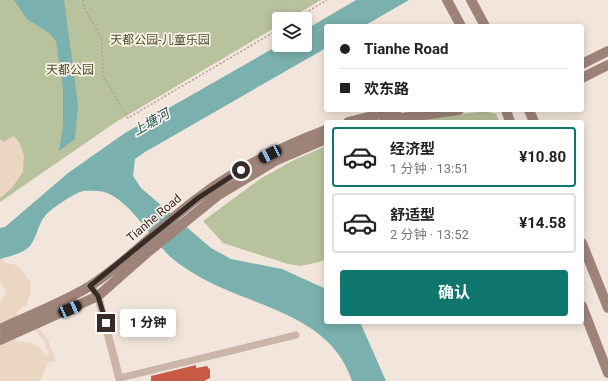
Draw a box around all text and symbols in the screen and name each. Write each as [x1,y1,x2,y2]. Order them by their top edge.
map controls [272,12,312,52]
button: layers [272,12,312,52]
park label: 天都公园-儿童乐园 [110,33,210,47]
text: Tianhe Road [364,40,448,58]
park label: 天都公园 [46,63,94,77]
text: 欢东路 [364,80,409,98]
water label: 上塘河 [130,104,174,138]
icon: car [342,139,378,175]
text: 经济型 [390,140,435,158]
car [257,143,283,165]
text: ¥10.80 [519,148,566,166]
route start [232,161,250,179]
text: 1 分钟 · 13:51 [390,161,469,176]
street label: Tianhe Road [124,191,184,245]
icon: car [342,205,378,241]
text: 舒适型 [390,206,435,224]
text: ¥14.58 [519,214,566,232]
text: 2 分钟 · 13:52 [390,227,469,242]
button: 确认 [340,270,568,316]
car [57,299,83,319]
callout: 1 分钟 [120,309,176,337]
route end [97,314,115,332]
text: 1 分钟 [130,315,166,330]

